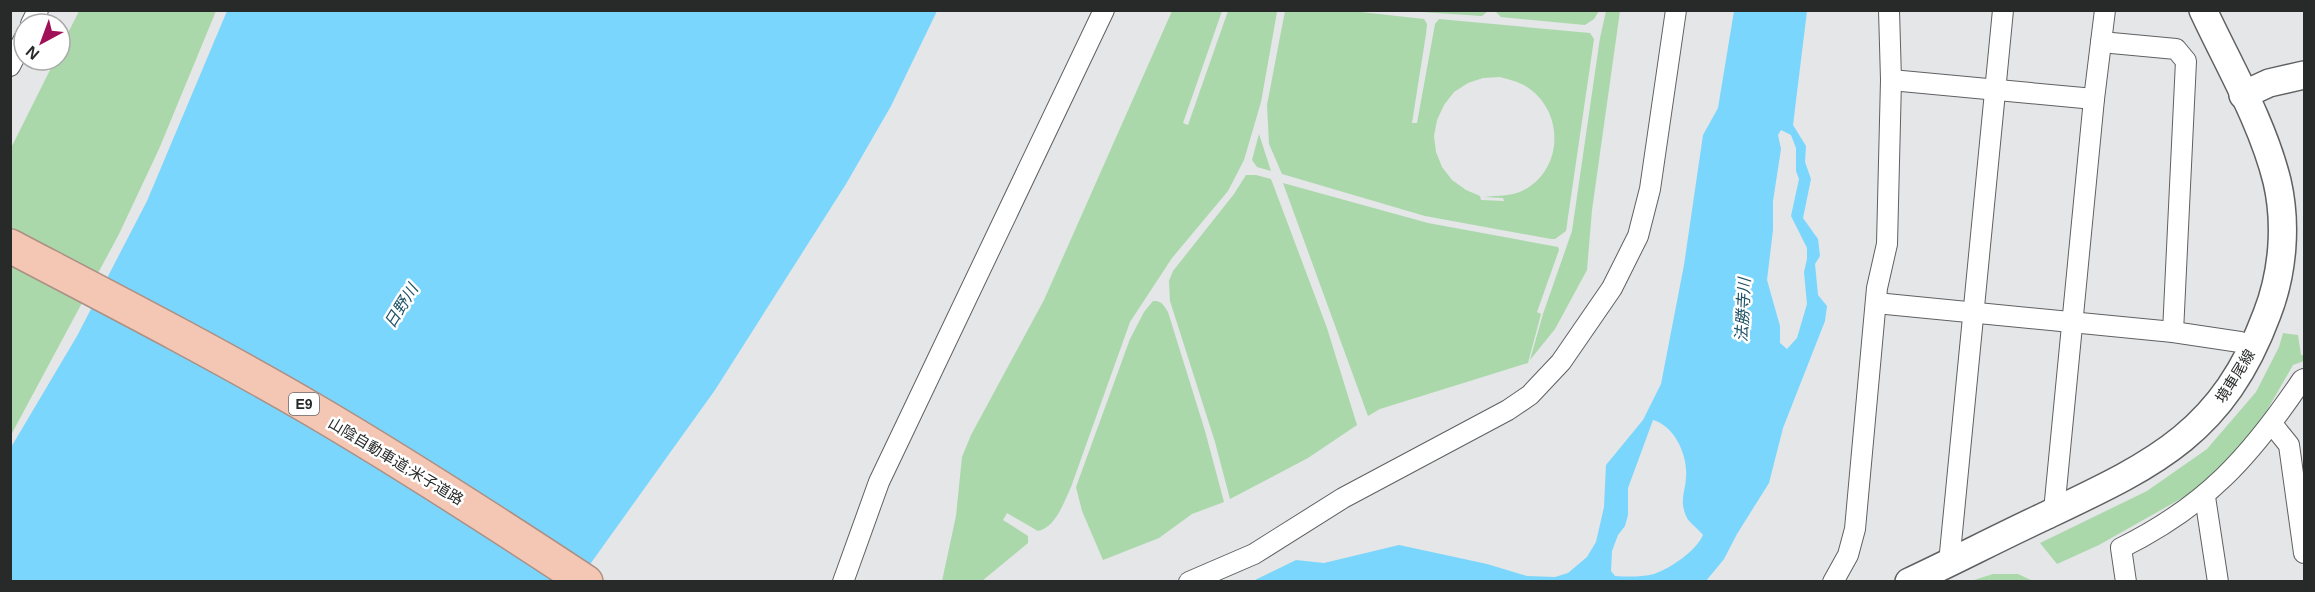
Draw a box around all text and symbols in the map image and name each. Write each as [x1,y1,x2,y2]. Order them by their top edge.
north arrow [12,12,72,72]
text: N [23,43,42,63]
water label: 法勝寺川 [1733,276,1753,342]
water label: 日野川 [381,279,422,331]
street label: 境車尾線 [2212,346,2258,406]
road number: E9 [289,393,319,415]
street label: 山陰自動車道;米子道路 [326,414,466,508]

